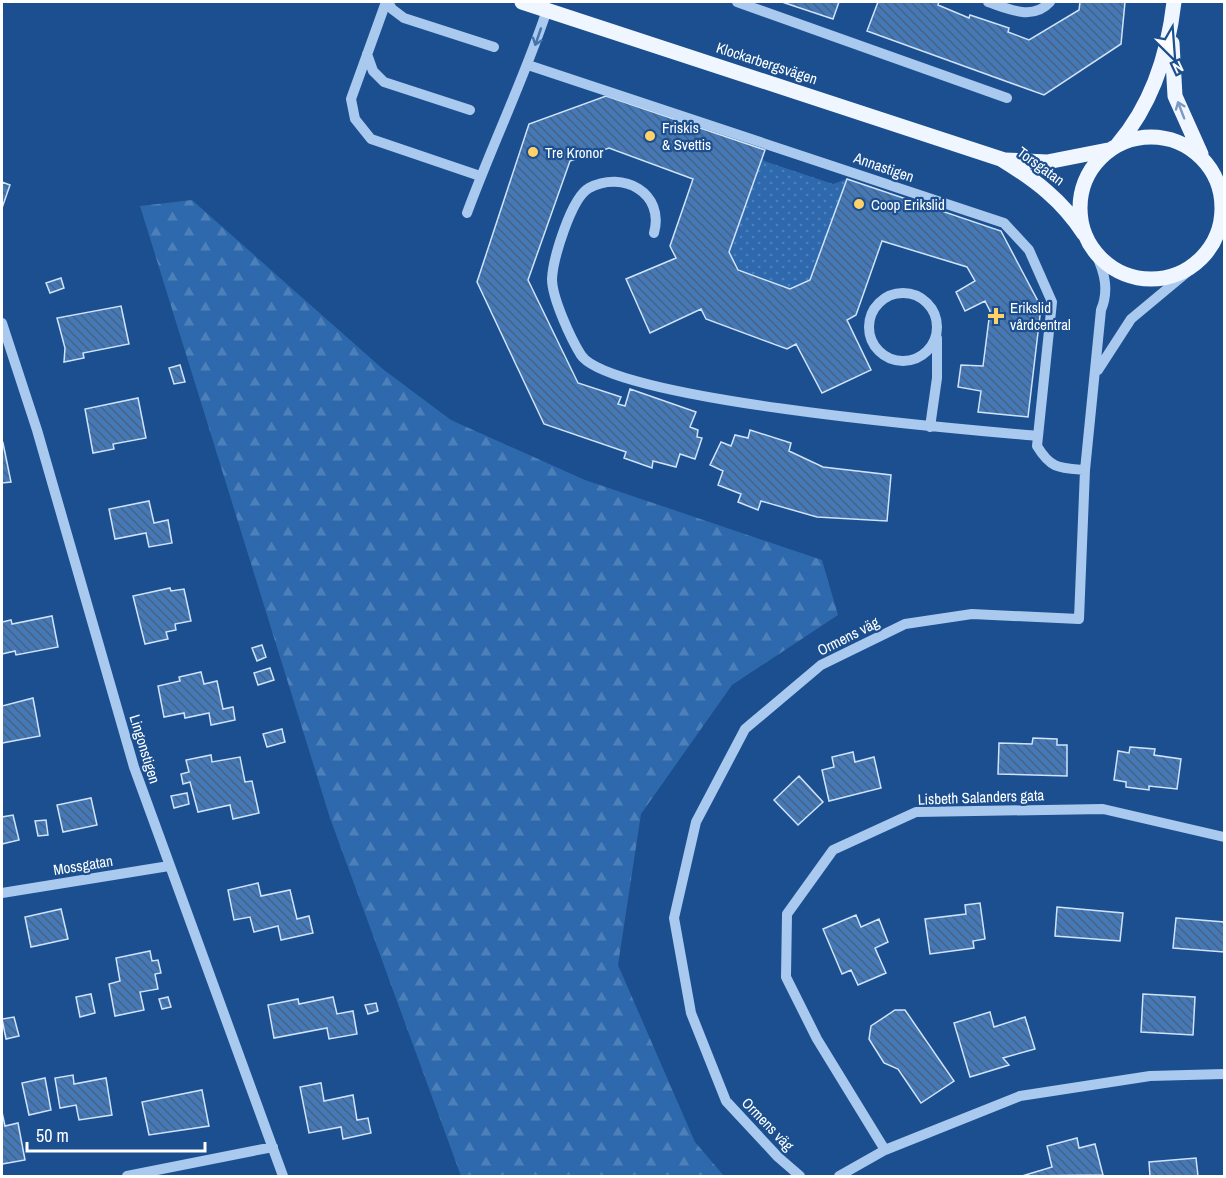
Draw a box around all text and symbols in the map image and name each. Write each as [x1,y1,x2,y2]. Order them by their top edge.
north arrow [1142,24,1202,84]
one-way arrow [531,28,542,46]
street label: Klockarbergsvägen [714,37,820,89]
text: N [1169,56,1187,80]
one-way arrow [1174,102,1185,120]
place label: Friskis & Svettis [662,117,711,155]
marker: Friskis & Svettis [643,129,657,143]
place label: Tre Kronor [545,142,603,163]
street label: Torsgatan [1013,142,1069,190]
marker: Tre Kronor [526,145,540,159]
street label: Annastigen [850,147,917,187]
place label: Coop Erikslid [871,194,945,215]
marker: Coop Erikslid [852,197,866,211]
place label: Erikslid vårdcentral [1010,297,1071,335]
marker: Erikslid vårdcentral [987,307,1005,325]
street label: Ormens väg [813,611,883,661]
street label: Lingonstigen [125,712,165,786]
street label: Lisbeth Salanders gata [917,784,1045,810]
street label: Mossgatan [52,850,114,880]
street label: Ormens väg [737,1093,799,1155]
scale bar [27,1115,206,1153]
text: 50 m [36,1123,69,1148]

